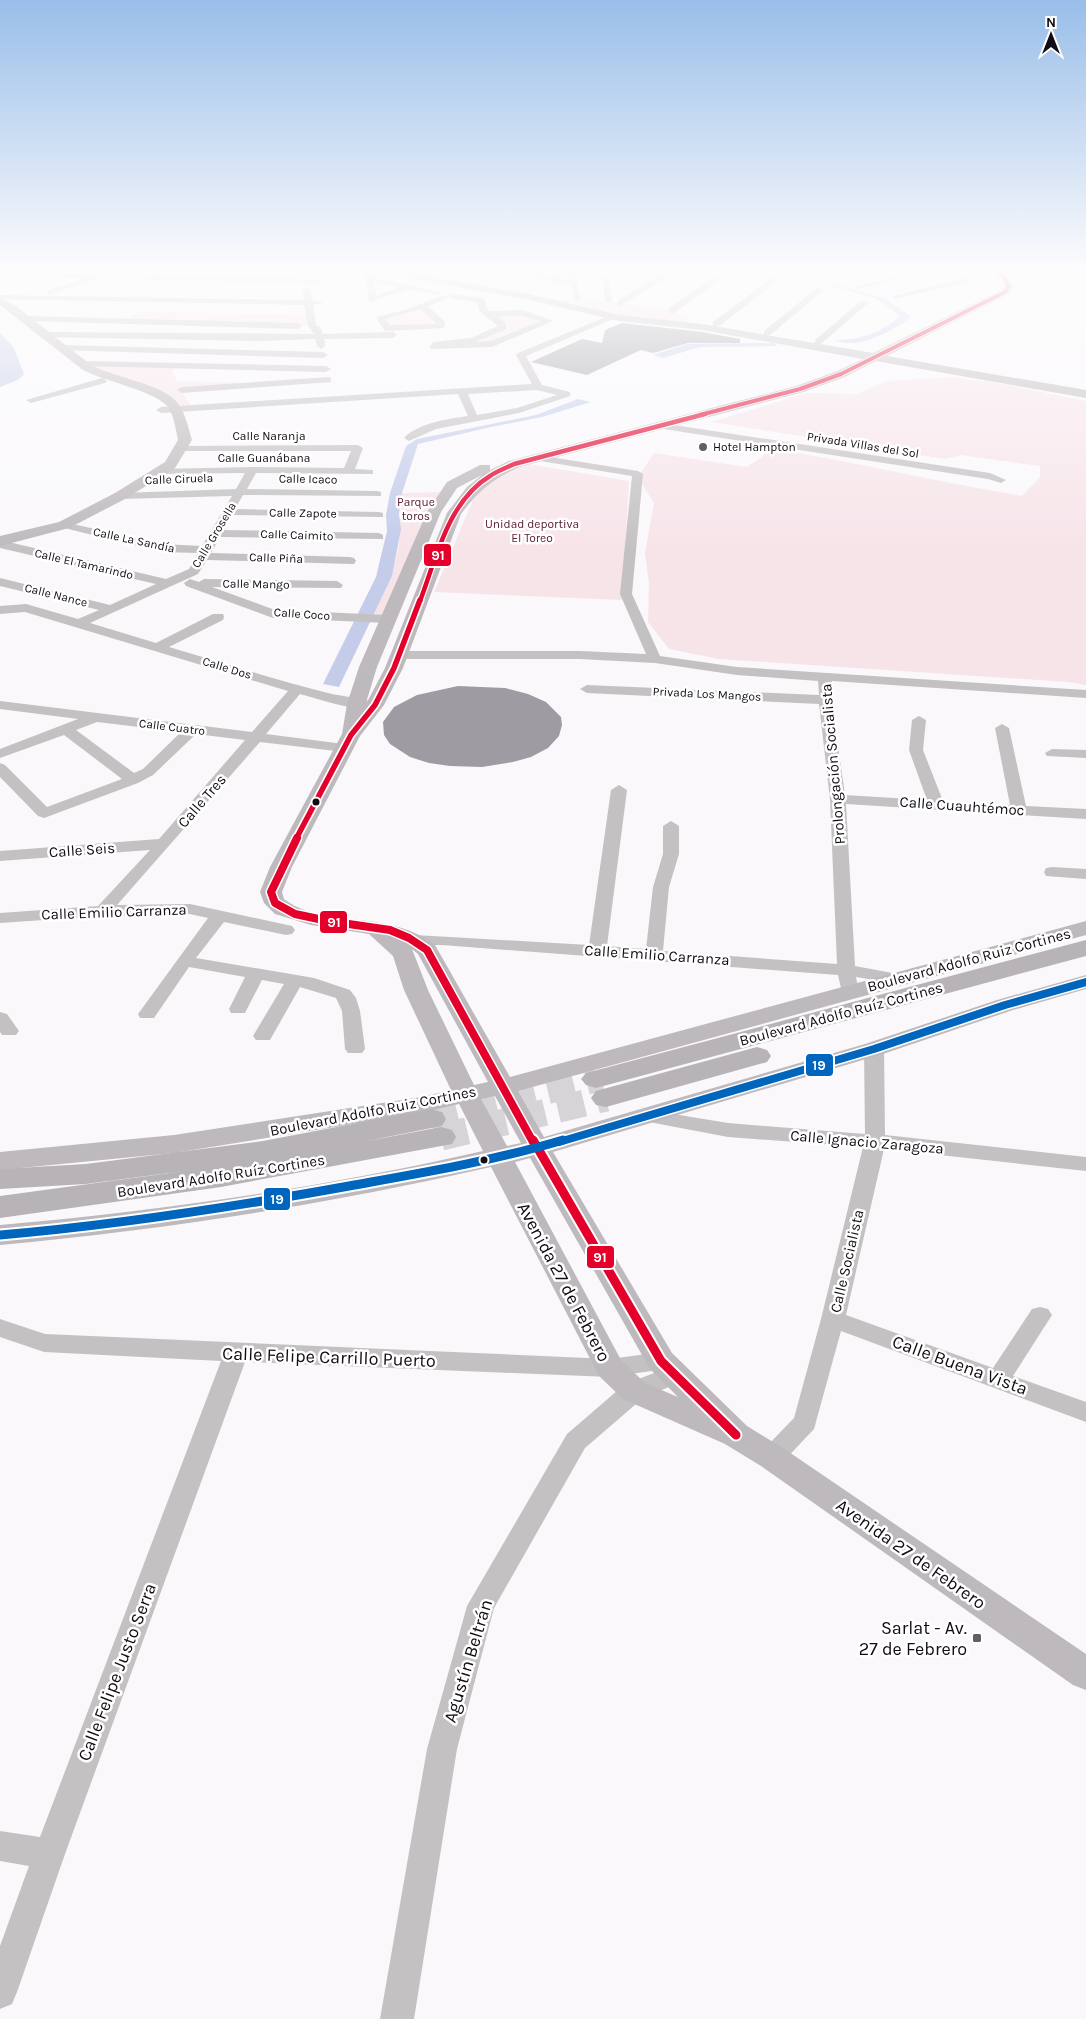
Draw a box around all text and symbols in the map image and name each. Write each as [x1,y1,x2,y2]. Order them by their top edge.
north arrow [1026,10,1076,60]
text: N [1046,14,1056,31]
street label: Calle Naranja [232,429,306,443]
street label: Privada Villas del Sol [806,429,920,461]
place label: Hotel Hampton [713,440,796,454]
marker: Hotel Hampton [697,441,709,453]
street label: Calle Guanábana [218,451,310,465]
street label: Calle Ciruela [145,471,213,487]
street label: Calle Icaco [279,471,337,487]
park label: Parque toros [397,495,435,523]
street label: Calle Grosella [189,500,239,570]
street label: Calle Zapote [269,505,337,521]
park label: Unidad deportiva El Toreo [485,517,579,545]
street label: Calle La Sandía [92,525,176,555]
street label: Calle Caimito [260,527,334,543]
line badge: 91 [423,543,452,567]
street label: Calle El Tamarindo [33,546,135,582]
text: 91 [431,547,445,564]
street label: Calle Piña [249,550,303,566]
street label: Calle Mango [222,576,290,592]
street label: Calle Nance [23,580,89,610]
street label: Calle Coco [273,605,331,623]
street label: Calle Dos [201,654,253,682]
street label: Prolongación Socialista [817,683,849,845]
street label: Privada Los Mangos [652,684,762,704]
street label: Calle Cuatro [138,716,206,738]
street label: Calle Tres [174,771,230,831]
street label: Calle Cuauhtémoc [899,793,1025,819]
unlabelled marker [311,797,321,807]
street label: Calle Seis [48,839,116,861]
street label: Calle Emilio Carranza [41,900,187,924]
line badge: 91 [319,910,348,934]
text: 91 [327,914,341,931]
street label: Boulevard Adolfo Ruiz Cortines [865,924,1073,996]
street label: Calle Emilio Carranza [584,941,730,969]
street label: Boulevard Adolfo Ruíz Cortines [737,978,945,1050]
line badge: 19 [805,1053,834,1077]
text: 19 [812,1057,826,1074]
street label: Boulevard Adolfo Ruiz Cortines [268,1082,478,1140]
street label: Calle Ignacio Zaragoza [790,1126,944,1158]
street label: Boulevard Adolfo Ruíz Cortines [116,1151,326,1201]
unlabelled marker [479,1155,489,1165]
line badge: 19 [263,1187,291,1211]
text: 19 [270,1191,284,1208]
street label: Avenida 27 de Febrero [513,1198,615,1366]
street label: Calle Socialista [826,1208,868,1314]
line badge: 91 [586,1245,615,1269]
text: 91 [593,1249,607,1266]
street label: Calle Buena Vista [889,1330,1031,1400]
street label: Calle Felipe Carrillo Puerto [222,1342,436,1372]
street label: Avenida 27 de Febrero [832,1494,990,1614]
street label: Calle Felipe Justo Serra [73,1580,161,1764]
street label: Agustín Beltrán [439,1597,497,1725]
place label: Sarlat - Av. 27 de Febrero [859,1617,967,1660]
marker: Sarlat - Av. 27 de Febrero [971,1632,983,1644]

